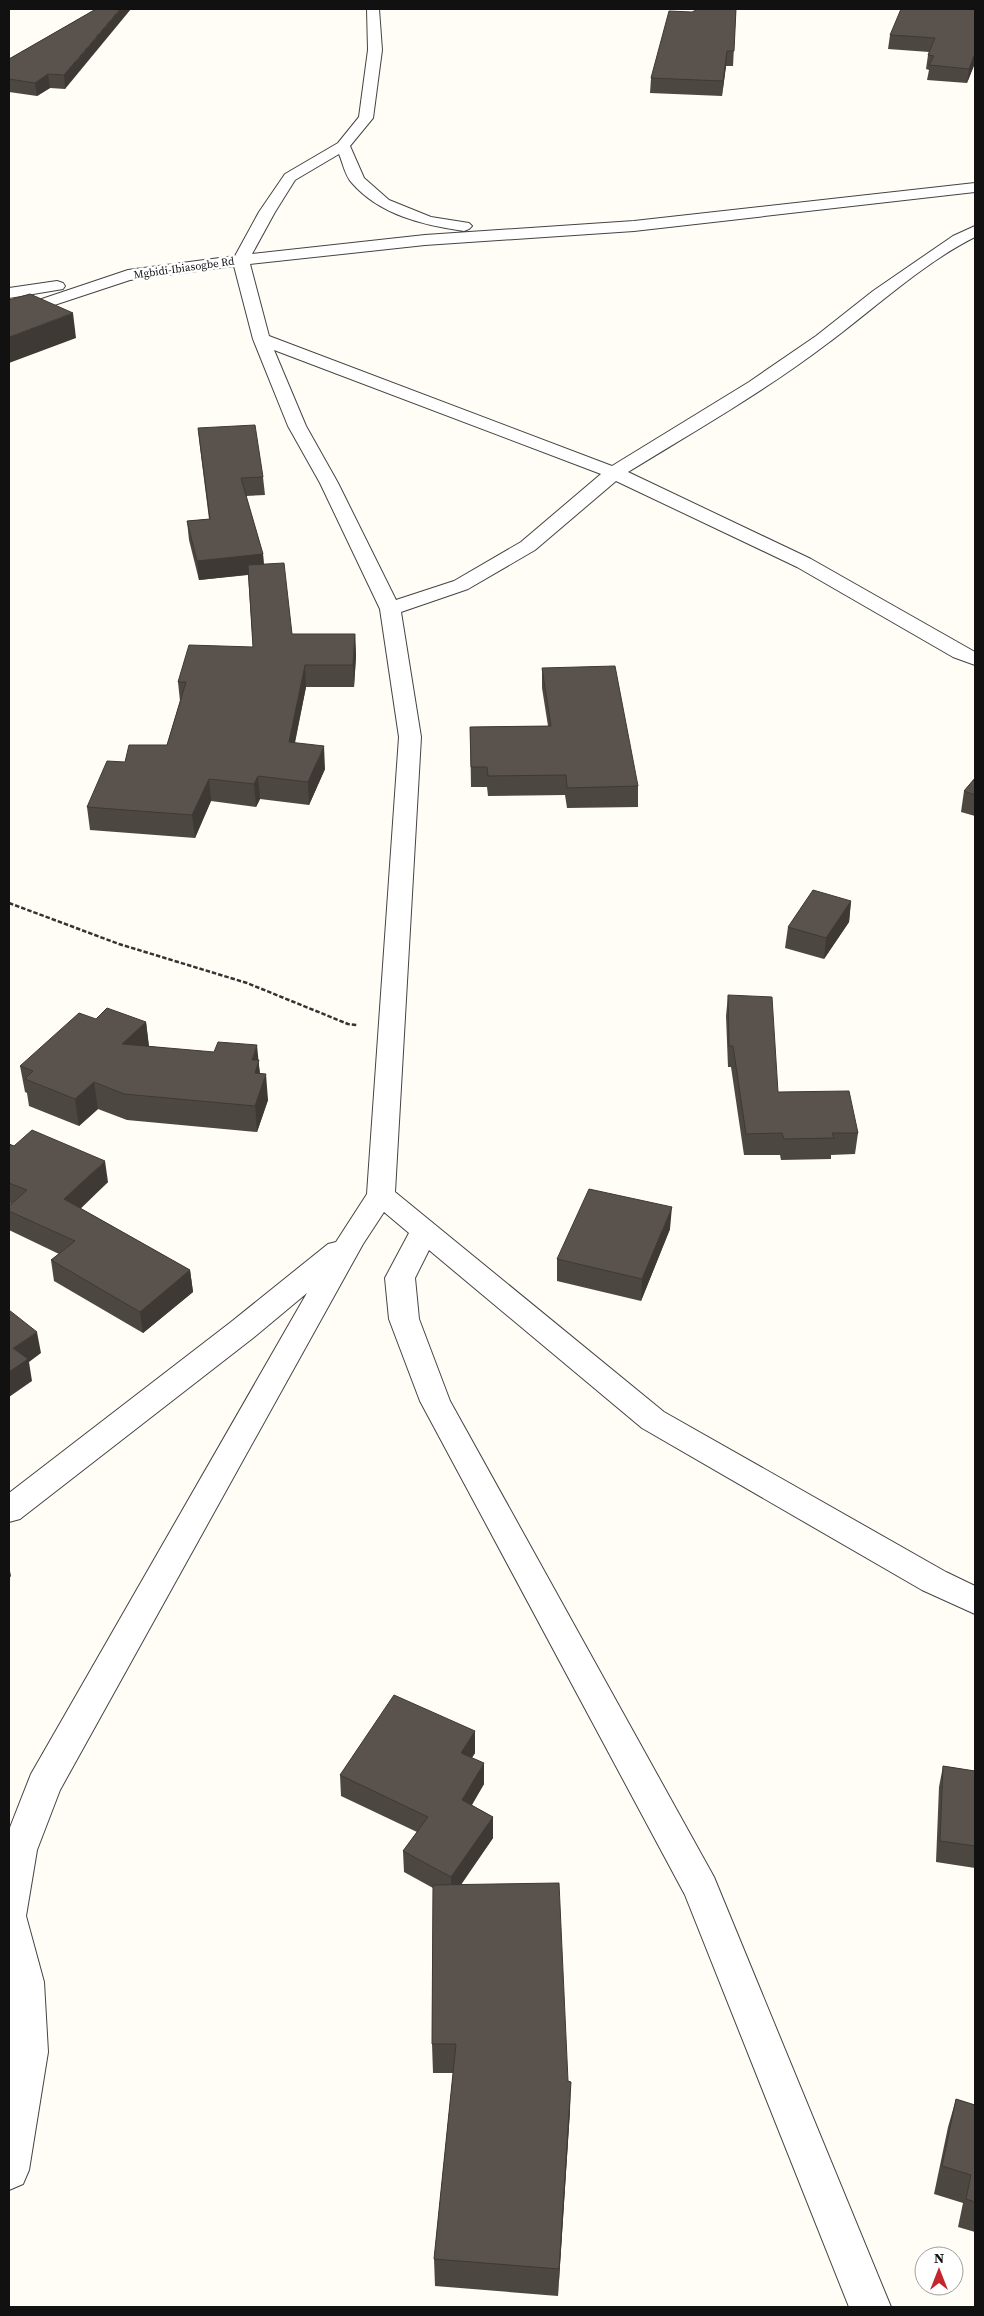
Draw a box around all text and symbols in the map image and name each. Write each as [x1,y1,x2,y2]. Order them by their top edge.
street label: Mgbidi-Ibiasogbe Rd [133,253,236,282]
north arrow [914,2246,964,2296]
text: N [934,2248,944,2268]

